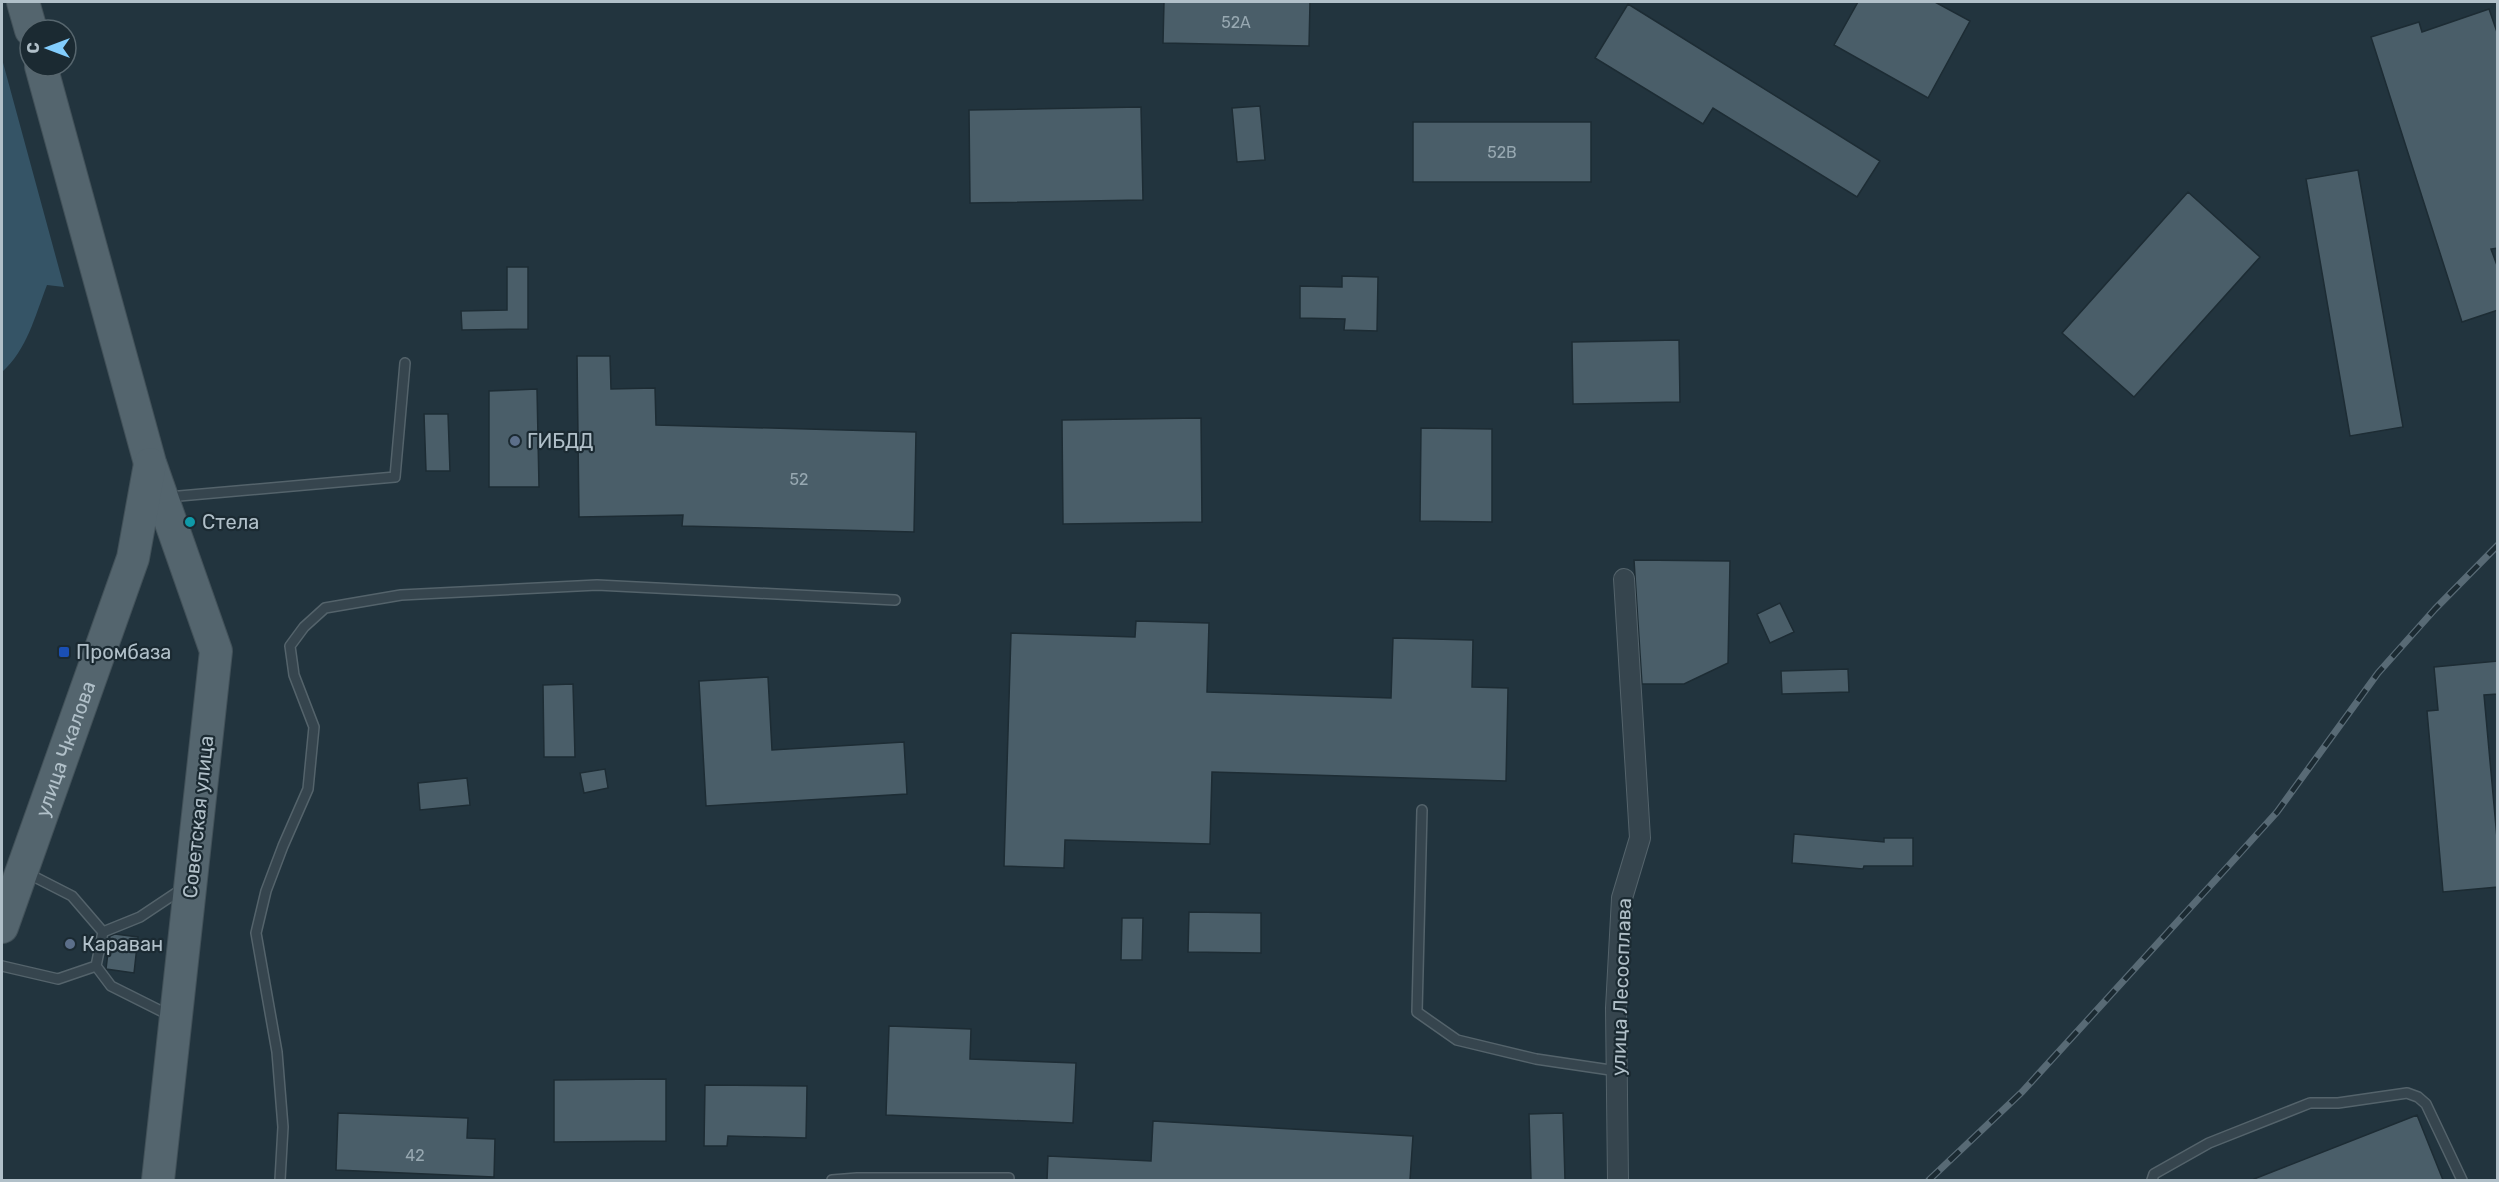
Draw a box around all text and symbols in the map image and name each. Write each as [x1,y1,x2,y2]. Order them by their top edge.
house number: 52А [1221,13,1251,32]
north arrow [18,18,78,78]
text: С [24,42,43,54]
house number: 52В [1487,143,1517,162]
place label: ГИБДД [527,429,593,453]
marker: ГИБДД [508,434,522,448]
house number: 52 [790,470,808,489]
place label: Стела [202,510,259,534]
marker: Стела [183,515,197,529]
place label: Промбаза [76,640,171,664]
marker: Промбаза [57,645,71,659]
street label: улица Чкалова [30,678,100,820]
street label: Советская улица [178,734,218,900]
street label: улица Лесосплава [1606,898,1636,1076]
place label: Караван [82,932,163,956]
marker: Караван [63,937,77,951]
house number: 42 [405,1146,425,1165]

